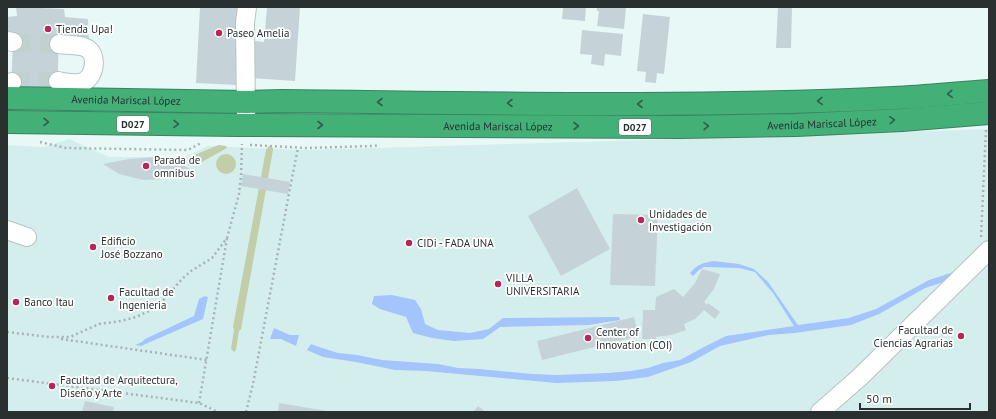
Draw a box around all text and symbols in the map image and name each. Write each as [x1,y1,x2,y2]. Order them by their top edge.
place label: Tienda Upa! [56,22,113,36]
marker: Tienda Upa! [43,24,53,34]
place label: Paseo Amelia [227,26,289,40]
marker: Paseo Amelia [214,28,224,38]
one-way arrow [947,89,953,98]
street label: Avenida Mariscal López [71,92,181,108]
one-way arrow [817,97,823,105]
one-way arrow [377,98,383,106]
one-way arrow [507,99,513,107]
one-way arrow [637,100,643,108]
street label: Avenida Mariscal López [767,114,877,133]
road number: D027 [117,116,149,132]
one-way arrow [889,116,895,125]
one-way arrow [43,118,49,126]
street label: Avenida Mariscal López [443,119,553,133]
road number: D027 [619,119,651,135]
one-way arrow [173,120,179,128]
one-way arrow [317,121,323,129]
one-way arrow [573,122,579,130]
one-way arrow [703,122,709,131]
place label: Parada de omnibus [154,153,201,180]
marker: Parada de omnibus [141,161,151,171]
place label: Unidades de Investigación [649,207,711,234]
marker: Unidades de Investigación [636,215,646,225]
place label: Edificio José Bozzano [100,234,163,261]
place label: CIDi - FADA UNA [417,236,494,250]
marker: CIDi - FADA UNA [404,238,414,248]
marker: Edificio José Bozzano [88,242,98,252]
place label: VILLA UNIVERSITARIA [505,271,580,298]
marker: VILLA UNIVERSITARIA [493,279,503,289]
place label: Facultad de Ingenieria [119,285,174,312]
marker: Facultad de Ingenieria [106,293,116,303]
place label: Banco Itau [24,295,74,309]
marker: Banco Itau [11,297,21,307]
place label: Facultad de Ciencias Agrarias [873,323,953,350]
place label: Center of Innovation (COI) [596,325,672,352]
marker: Facultad de Ciencias Agrarias [956,331,966,341]
marker: Center of Innovation (COI) [583,333,593,343]
place label: Facultad de Arquitectura, Diseño y Arte [60,373,178,400]
marker: Facultad de Arquitectura, Diseño y Arte [47,381,57,391]
scale bar [860,385,970,411]
text: 50 m [866,391,892,406]

